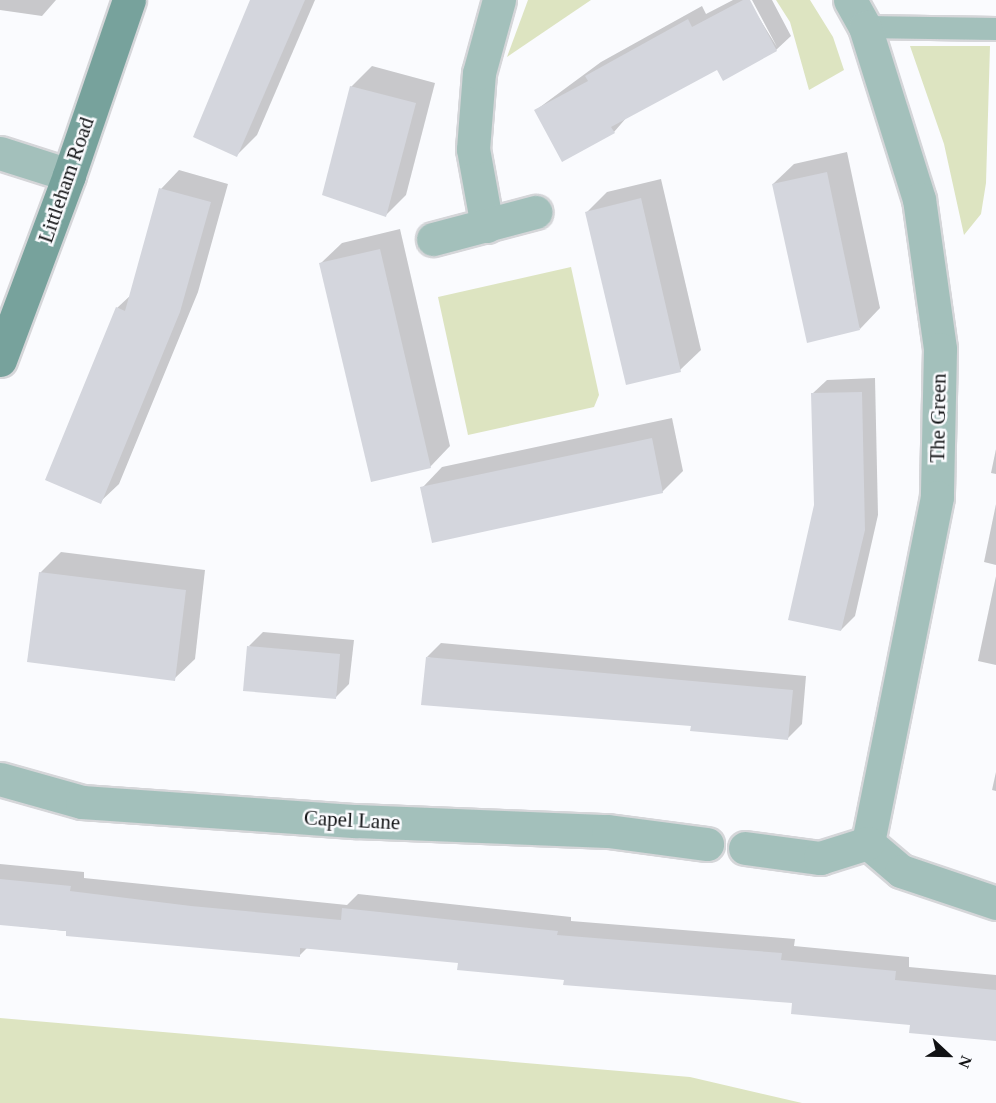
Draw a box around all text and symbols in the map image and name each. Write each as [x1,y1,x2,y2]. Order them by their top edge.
street label: Littleham Road [33,114,99,246]
street label: The Green [925,373,951,463]
street label: Capel Lane [303,805,401,835]
north arrow [918,1025,978,1085]
text: N [955,1053,975,1070]

